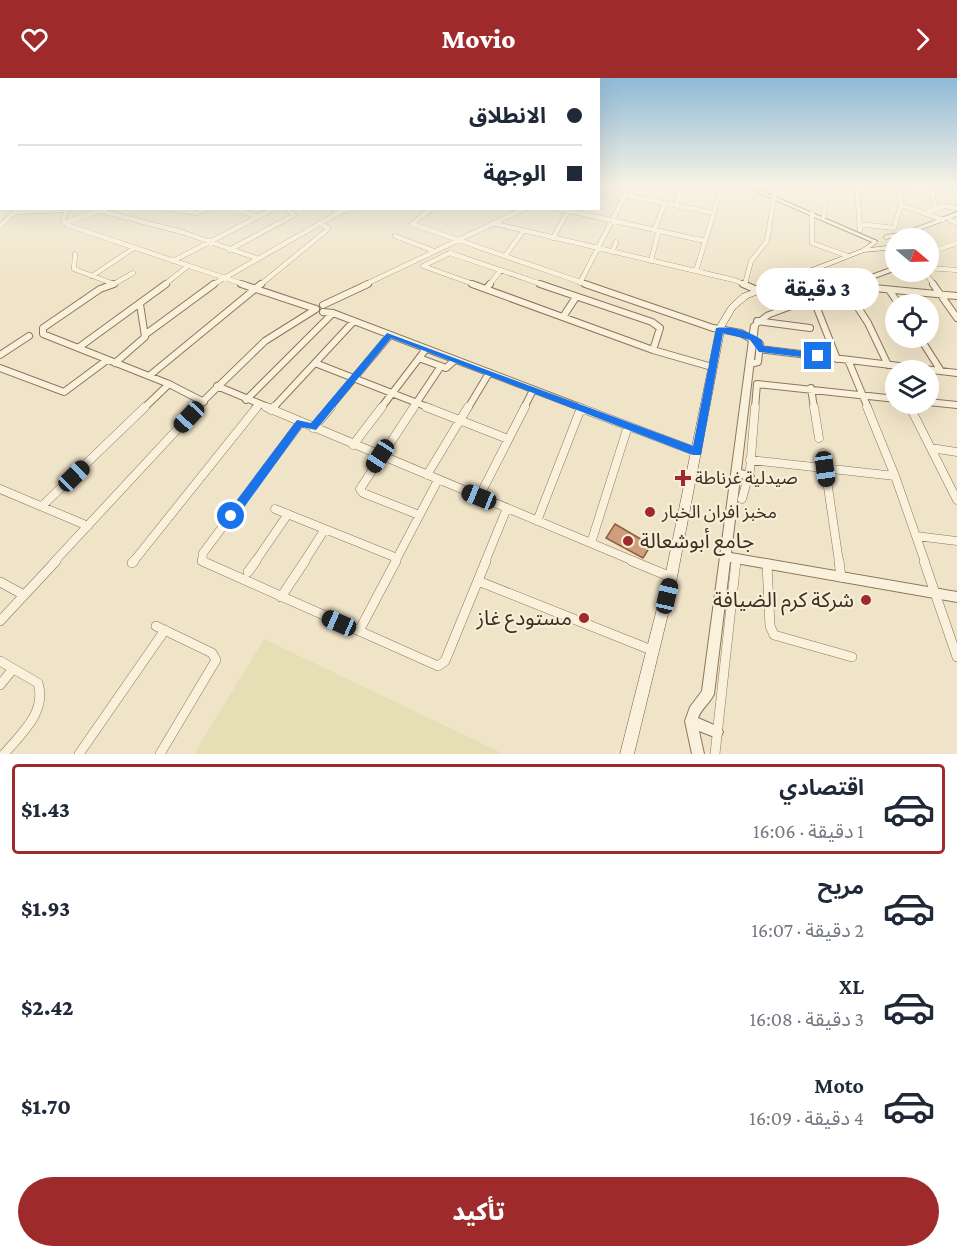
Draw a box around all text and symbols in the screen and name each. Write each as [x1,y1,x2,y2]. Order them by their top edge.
icon: heart [18,23,51,56]
icon: forward [906,23,939,56]
text: Movio [441,24,516,54]
text: الانطلاق [469,103,546,128]
text: الوجهة [483,161,546,186]
north arrow [885,228,939,282]
map controls [885,228,939,414]
callout: 3 دقيقة [756,269,880,311]
text: 3 دقيقة [785,278,851,300]
button: locate [885,294,939,348]
route end [804,342,831,369]
button: layers [885,360,939,414]
car [170,398,208,436]
car [363,436,397,476]
car [814,450,836,488]
car [55,457,93,495]
place label: صيدلية غرناطة [695,468,798,489]
marker: صيدلية غرناطة [676,471,690,485]
car [459,482,499,512]
route start [217,502,244,529]
place label: مخبز افران الخبار [661,502,777,523]
marker: مخبز افران الخبار [643,505,657,519]
place label: جامع أبوشعالة [640,528,754,556]
marker: جامع أبوشعالة [621,534,635,548]
car [654,576,680,616]
place label: شركة كرم الضيافة [713,588,854,616]
marker: شركة كرم الضيافة [859,593,873,607]
place label: مستودع غاز [475,606,572,633]
car [319,607,359,639]
marker: مستودع غاز [577,611,591,625]
text: اقتصادي [779,775,864,800]
icon: car [882,782,936,836]
text: $1.43 [21,797,70,822]
text: 1 دقيقة · 16:06 [753,820,864,842]
text: مريح [818,874,864,899]
icon: car [882,881,936,935]
text: $1.93 [21,896,70,921]
text: 2 دقيقة · 16:07 [751,919,864,941]
text: XL [839,974,864,999]
icon: car [882,980,936,1034]
text: $2.42 [21,995,74,1020]
text: 3 دقيقة · 16:08 [749,1008,864,1030]
text: Moto [814,1073,864,1098]
icon: car [882,1079,936,1133]
text: $1.70 [21,1094,71,1119]
text: 4 دقيقة · 16:09 [749,1107,864,1129]
button: تأكيد [18,1177,939,1246]

